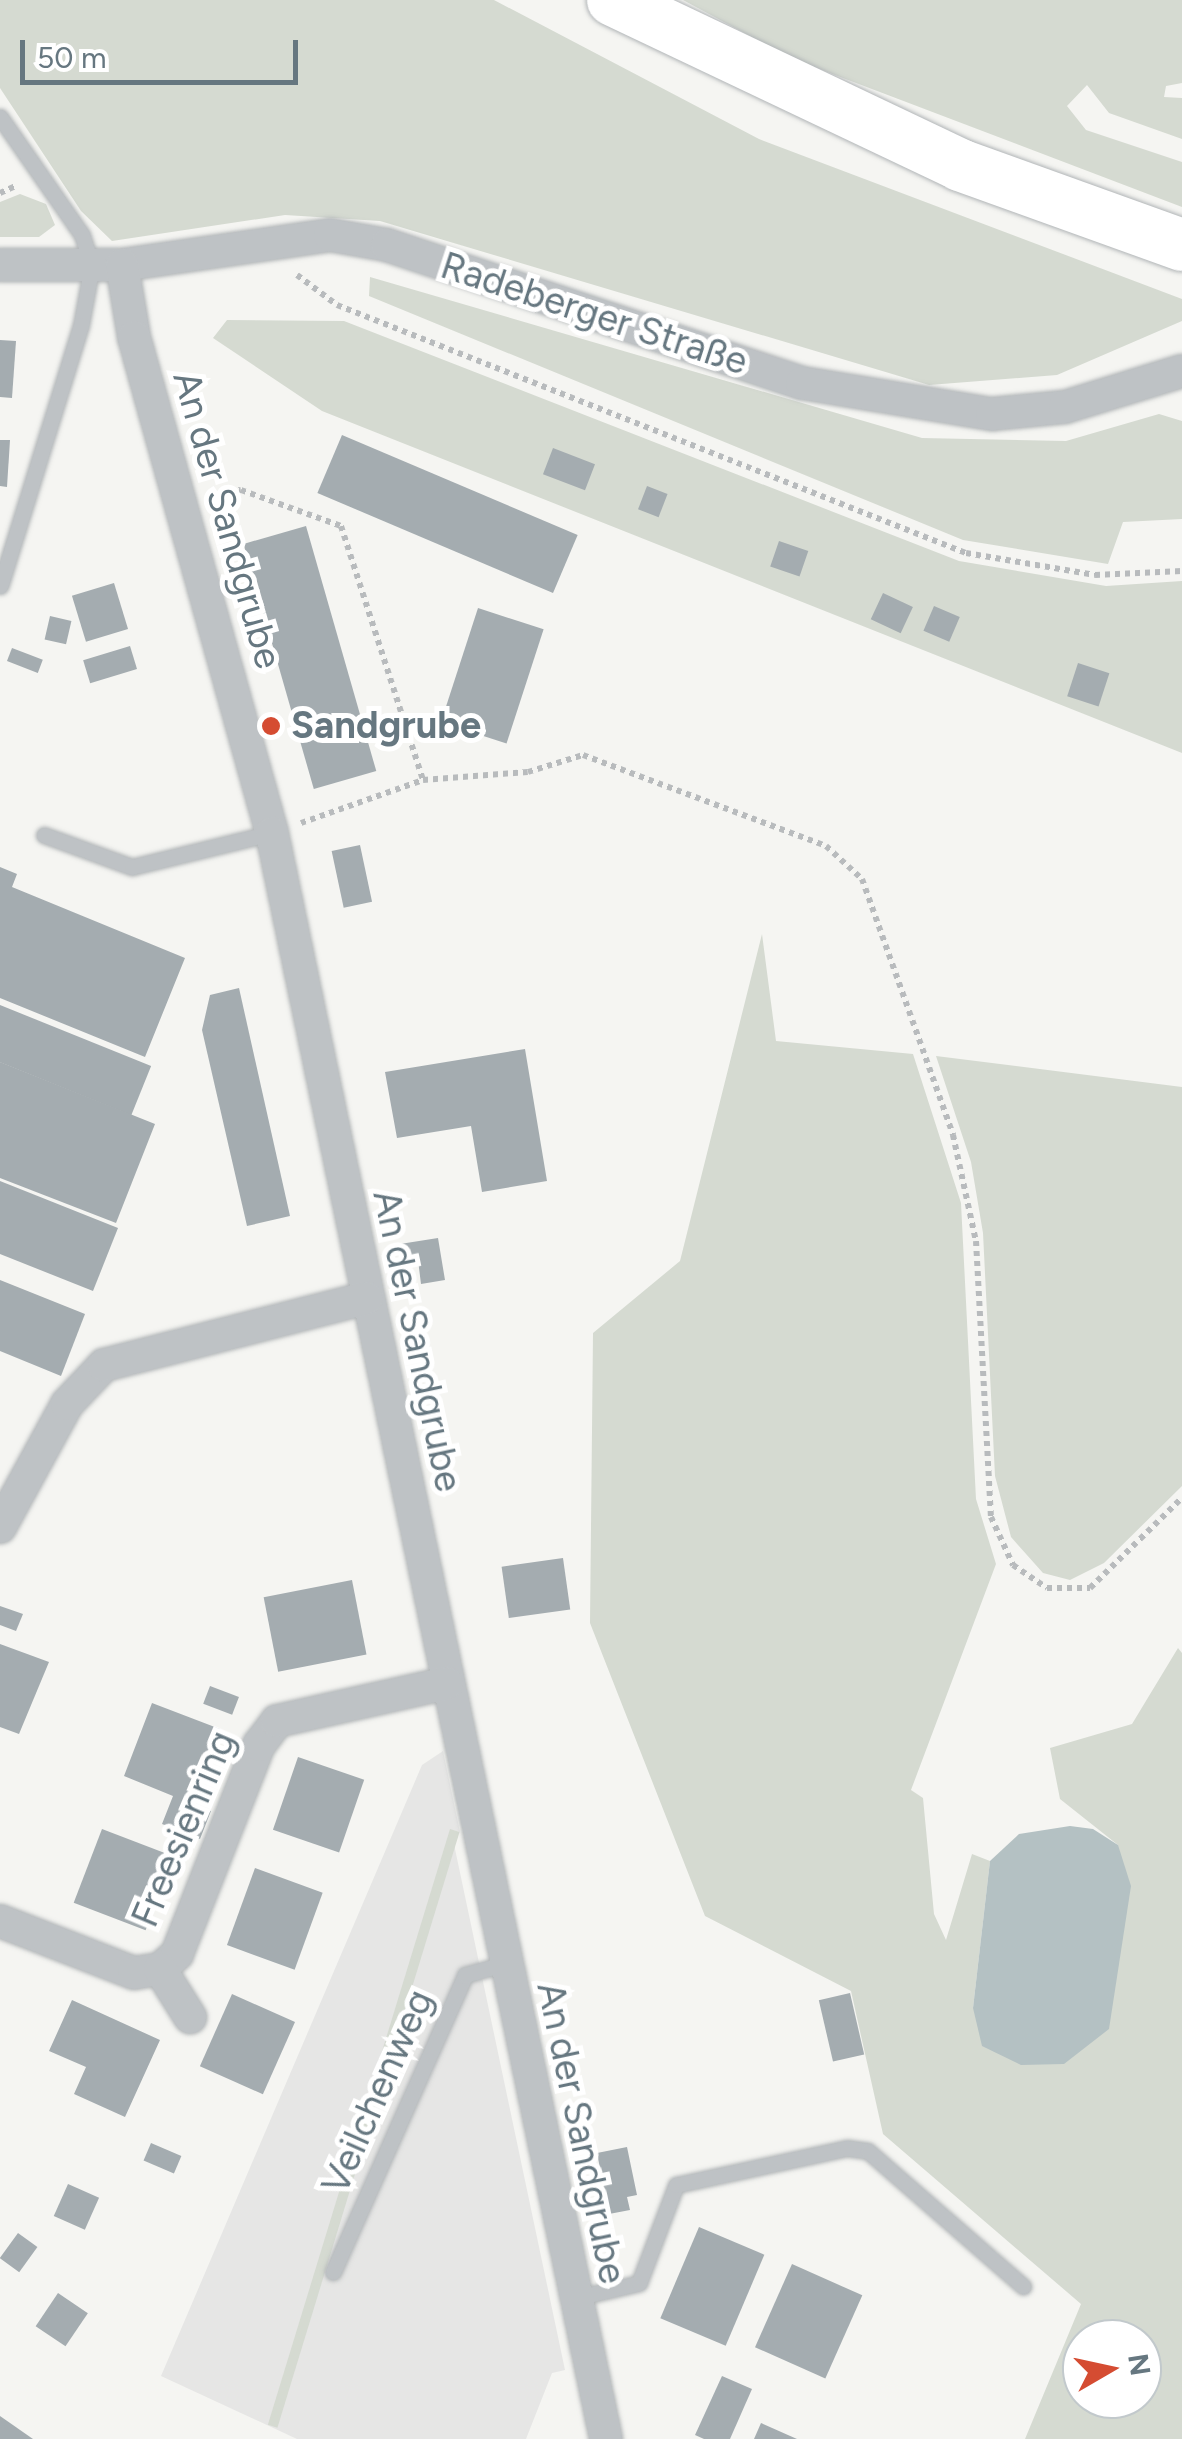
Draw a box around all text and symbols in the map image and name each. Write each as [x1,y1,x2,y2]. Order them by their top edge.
scale bar [25,20,302,82]
text: 50 m [37,39,106,76]
street label: Radeberger Straße [435,243,753,385]
street label: An der Sandgrube [163,366,291,674]
place label: Sandgrube [291,703,481,749]
marker: Sandgrube [260,715,282,737]
street label: An der Sandgrube [363,1186,471,1496]
street label: Freesienring [122,1724,246,1934]
street label: An der Sandgrube [527,1978,635,2288]
street label: Veilchenweg [313,1983,443,2201]
north arrow [1062,2319,1162,2419]
text: N [1121,2351,1158,2378]

